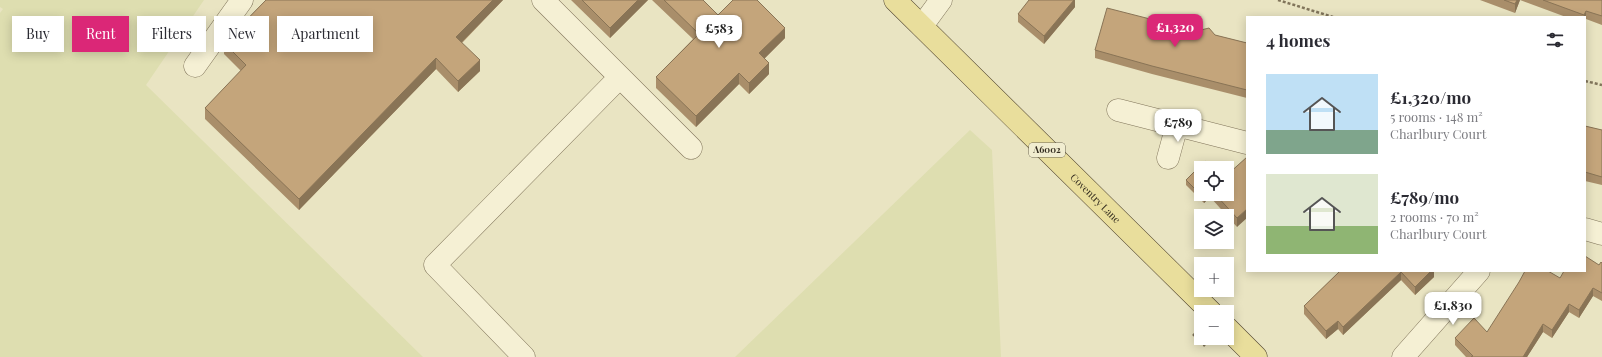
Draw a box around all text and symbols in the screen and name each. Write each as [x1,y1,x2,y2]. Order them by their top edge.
pin: £1,320 [1142,14,1208,48]
pin: £583 [695,15,743,49]
chip: Buy [12,16,64,52]
chip: Rent [72,16,129,52]
chip: Filters [137,16,206,52]
chip: New [214,16,269,52]
chip: Apartment [277,16,373,52]
text: £1,320 [1156,18,1194,35]
text: £583 [705,19,733,36]
text: 4 homes [1266,29,1330,51]
icon: filters [1544,29,1566,51]
text: £1,320/mo [1390,86,1471,108]
icon: home [1298,90,1346,138]
text: 5 rooms · 148 m² [1390,108,1483,125]
pin: £789 [1154,109,1202,143]
text: £789 [1164,113,1192,130]
text: Charlbury Court [1390,125,1486,142]
road number: A6002 [1029,143,1065,157]
map controls [1194,161,1234,345]
button: locate [1194,161,1234,201]
street label: Coventry Lane [1067,170,1124,226]
text: £789/mo [1390,186,1459,208]
icon: home [1298,190,1346,238]
text: 2 rooms · 70 m² [1390,208,1479,225]
button: layers [1194,209,1234,249]
text: Charlbury Court [1390,225,1486,242]
button: + [1194,257,1234,297]
pin: £1,830 [1420,292,1486,326]
text: £1,830 [1434,296,1472,313]
button: − [1194,305,1234,345]

